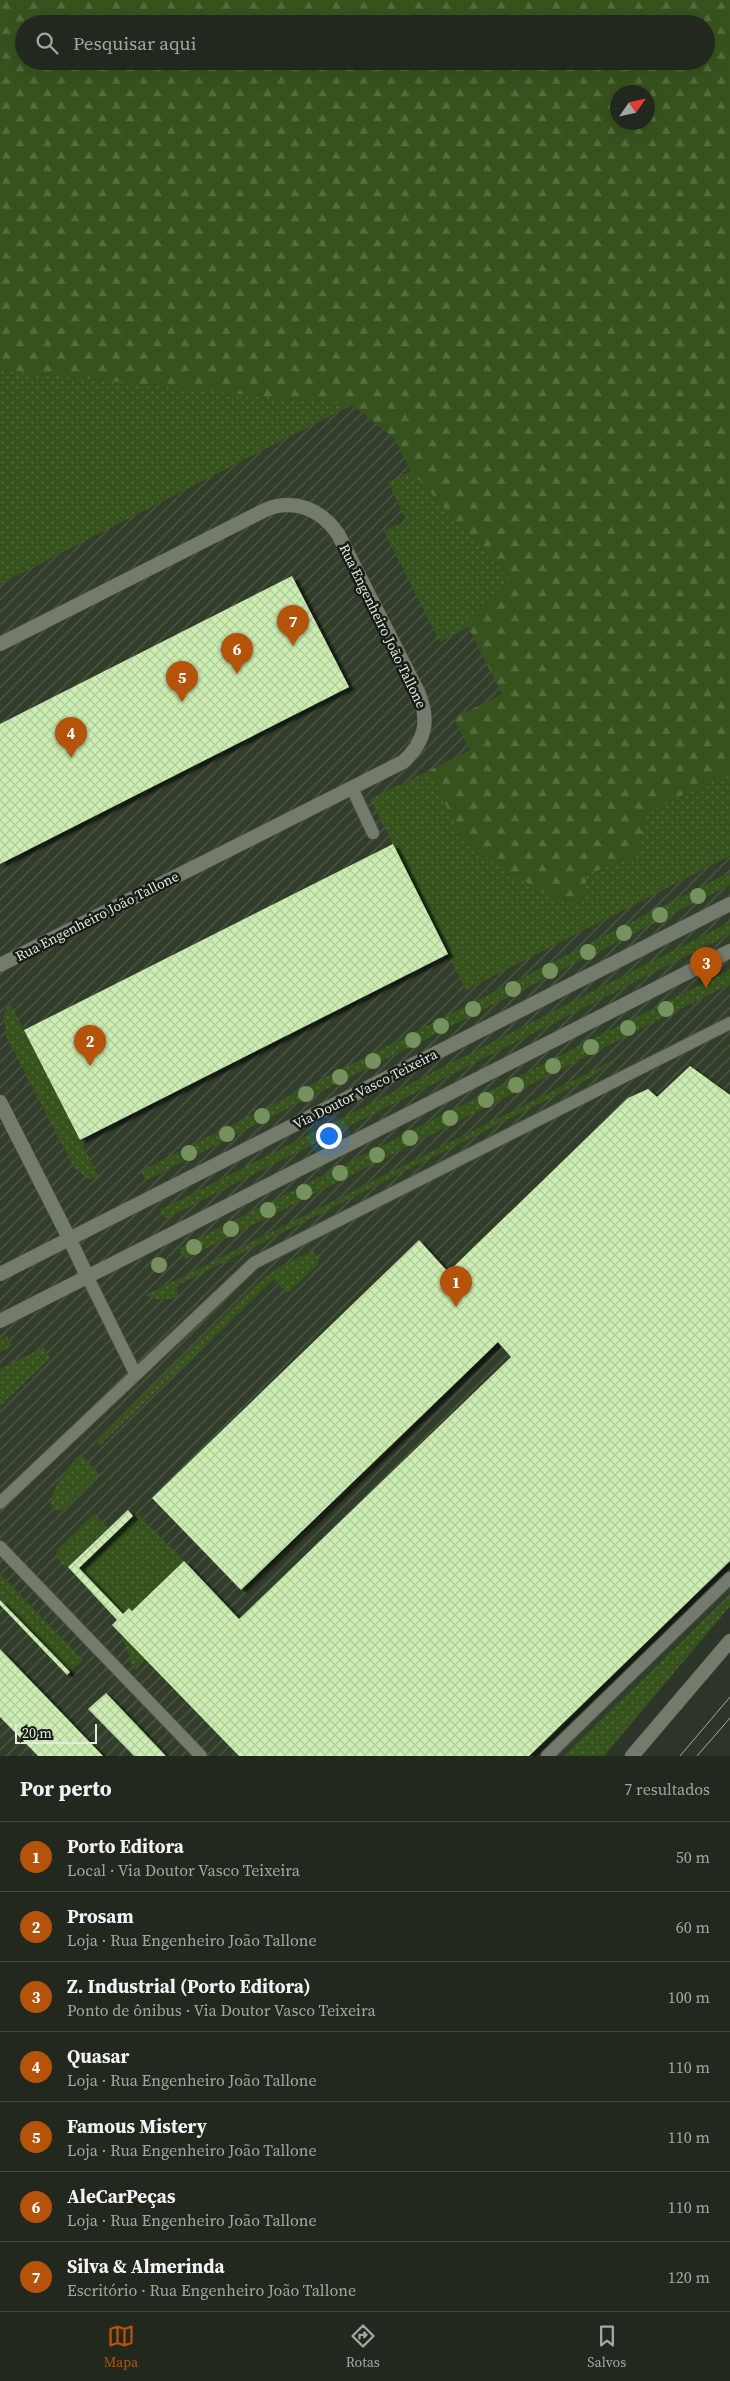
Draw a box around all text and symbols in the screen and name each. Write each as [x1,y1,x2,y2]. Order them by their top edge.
search box [15,15,715,70]
icon: search [33,29,61,57]
text: Pesquisar aqui [73,30,196,56]
north arrow [610,85,655,130]
street label: Rua Engenheiro João Tallone [334,540,432,712]
pin: 7 [277,605,309,646]
pin: 6 [221,633,253,674]
pin: 5 [166,661,198,702]
pin: 4 [55,717,87,758]
street label: Rua Engenheiro João Tallone [12,866,182,966]
pin: 3 [690,947,722,988]
pin: 2 [74,1025,106,1066]
street label: Via Doutor Vasco Teixeira [289,1044,441,1134]
your location [316,1123,342,1149]
pin: 1 [440,1266,472,1307]
scale bar [15,1721,98,1744]
text: 20 m [22,1723,52,1743]
text: Por perto [20,1774,112,1803]
text: 7 resultados [624,1778,710,1800]
text: Porto Editora [67,1833,184,1859]
text: 1 [32,1846,40,1868]
text: 50 m [676,1846,710,1868]
text: Local · Via Doutor Vasco Teixeira [67,1859,300,1881]
text: Prosam [67,1903,134,1929]
text: 2 [32,1916,40,1938]
text: 60 m [676,1916,710,1938]
text: Loja · Rua Engenheiro João Tallone [67,1929,317,1951]
text: Z. Industrial (Porto Editora) [67,1973,311,1999]
text: 3 [32,1986,40,2008]
text: 100 m [668,1986,710,2008]
text: Ponto de ônibus · Via Doutor Vasco Teixeira [67,1999,376,2021]
text: Quasar [67,2043,129,2069]
text: 4 [32,2056,40,2078]
text: 110 m [668,2056,710,2078]
text: Loja · Rua Engenheiro João Tallone [67,2069,317,2091]
text: Famous Mistery [67,2113,207,2139]
text: 5 [32,2126,40,2148]
text: 110 m [668,2126,710,2148]
text: Loja · Rua Engenheiro João Tallone [67,2139,317,2161]
text: AleCarPeças [67,2183,176,2209]
text: 6 [32,2196,40,2218]
text: 110 m [668,2196,710,2218]
text: Loja · Rua Engenheiro João Tallone [67,2209,317,2231]
text: Silva & Almerinda [67,2253,225,2279]
text: 7 [32,2266,40,2288]
text: 120 m [668,2266,710,2288]
text: Escritório · Rua Engenheiro João Tallone [67,2279,356,2301]
tab: Mapa [104,2322,138,2372]
tab: Rotas [346,2322,380,2372]
tab: Salvos [587,2322,626,2372]

